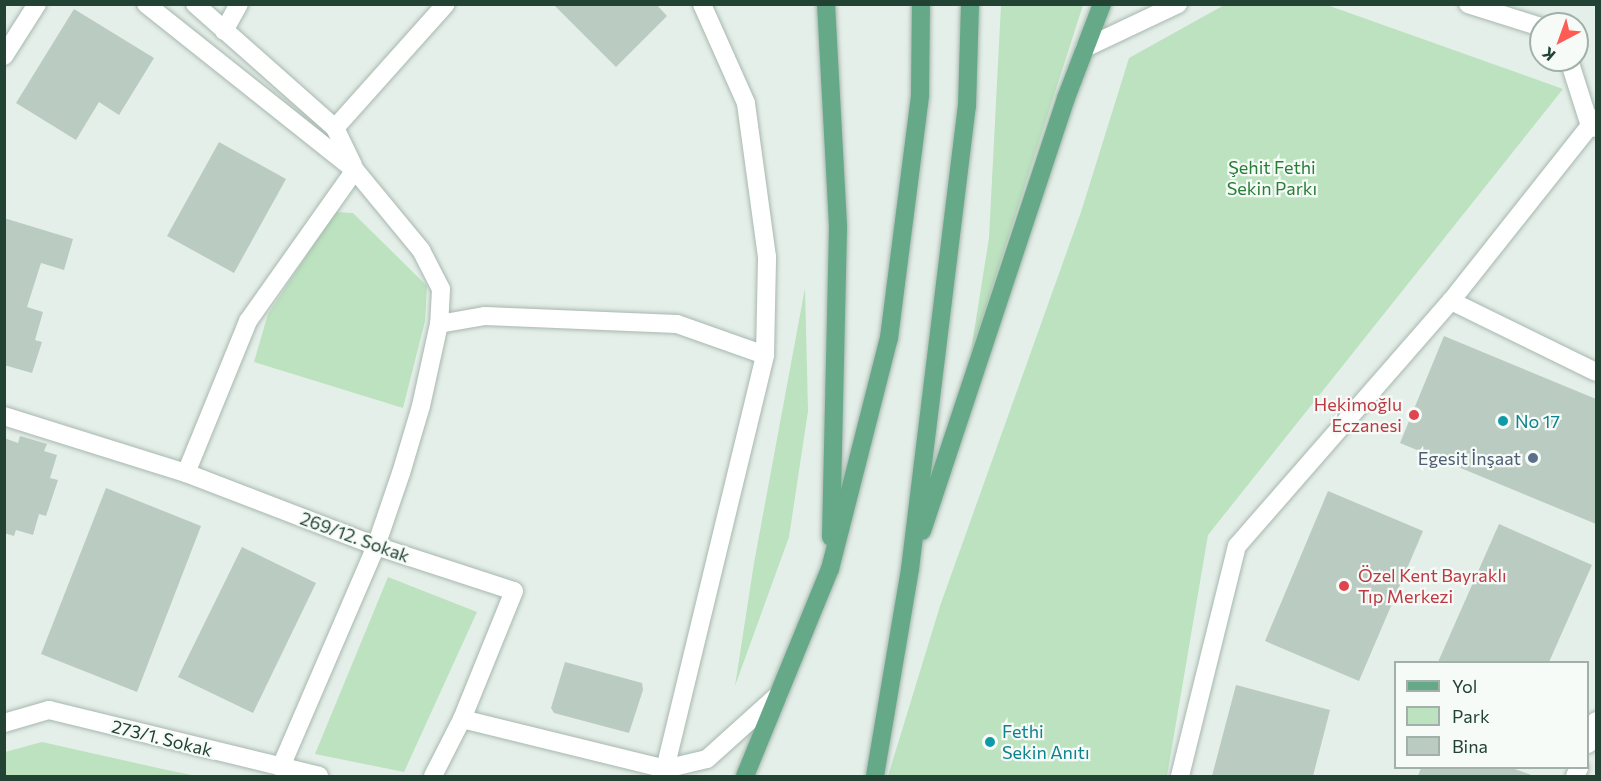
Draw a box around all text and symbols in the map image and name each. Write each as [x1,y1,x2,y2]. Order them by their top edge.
north arrow [1529,12,1589,72]
text: K [1538,44,1559,65]
park label: Şehit Fethi Sekin Parkı [1227,157,1317,200]
place label: Hekimoğlu Eczanesi [1314,394,1402,436]
marker: Hekimoğlu Eczanesi [1407,408,1421,422]
place label: No 17 [1515,410,1560,432]
marker: No 17 [1496,414,1510,428]
place label: Egesit İnşaat [1418,447,1521,469]
marker: Egesit İnşaat [1526,451,1540,465]
street label: 269/12. Sokak [297,507,413,567]
place label: Özel Kent Bayraklı Tıp Merkezi [1358,565,1507,608]
marker: Özel Kent Bayraklı Tıp Merkezi [1335,577,1353,595]
legend [1394,661,1589,769]
text: Yol [1452,675,1477,697]
text: Park [1452,705,1490,727]
street label: 273/1. Sokak [109,715,215,761]
place label: Fethi Sekin Anıtı [1002,721,1090,764]
marker: Fethi Sekin Anıtı [983,735,997,749]
text: Bina [1452,735,1488,757]

